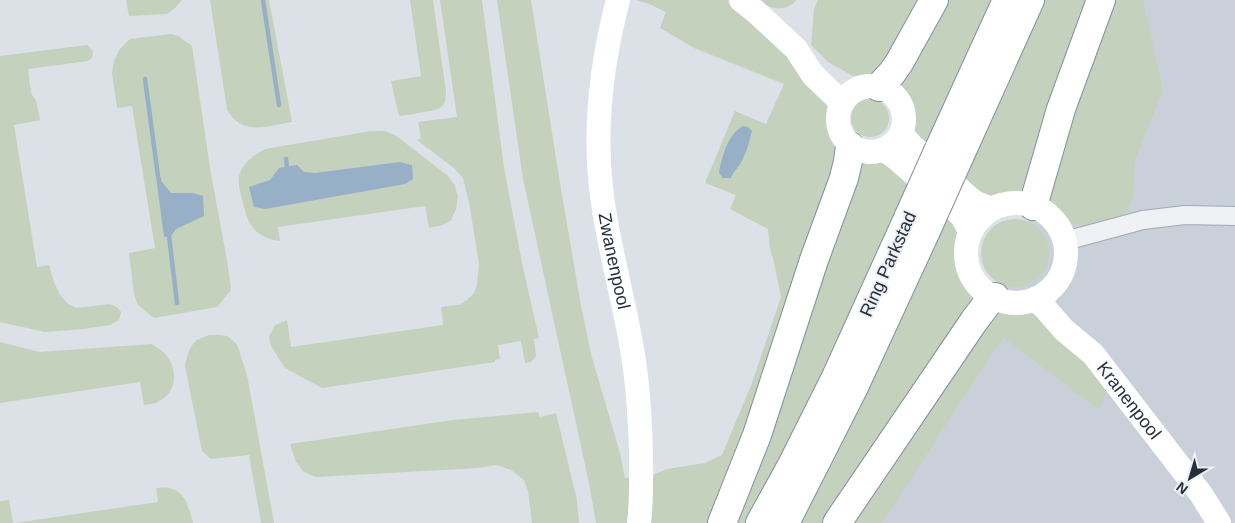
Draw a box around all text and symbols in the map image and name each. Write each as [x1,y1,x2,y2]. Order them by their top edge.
street label: Ring Parkstad [856,208,920,320]
street label: Zwanenpool [595,211,634,311]
street label: Kranenpool [1093,358,1165,443]
north arrow [1165,453,1215,503]
text: N [1173,479,1191,498]

